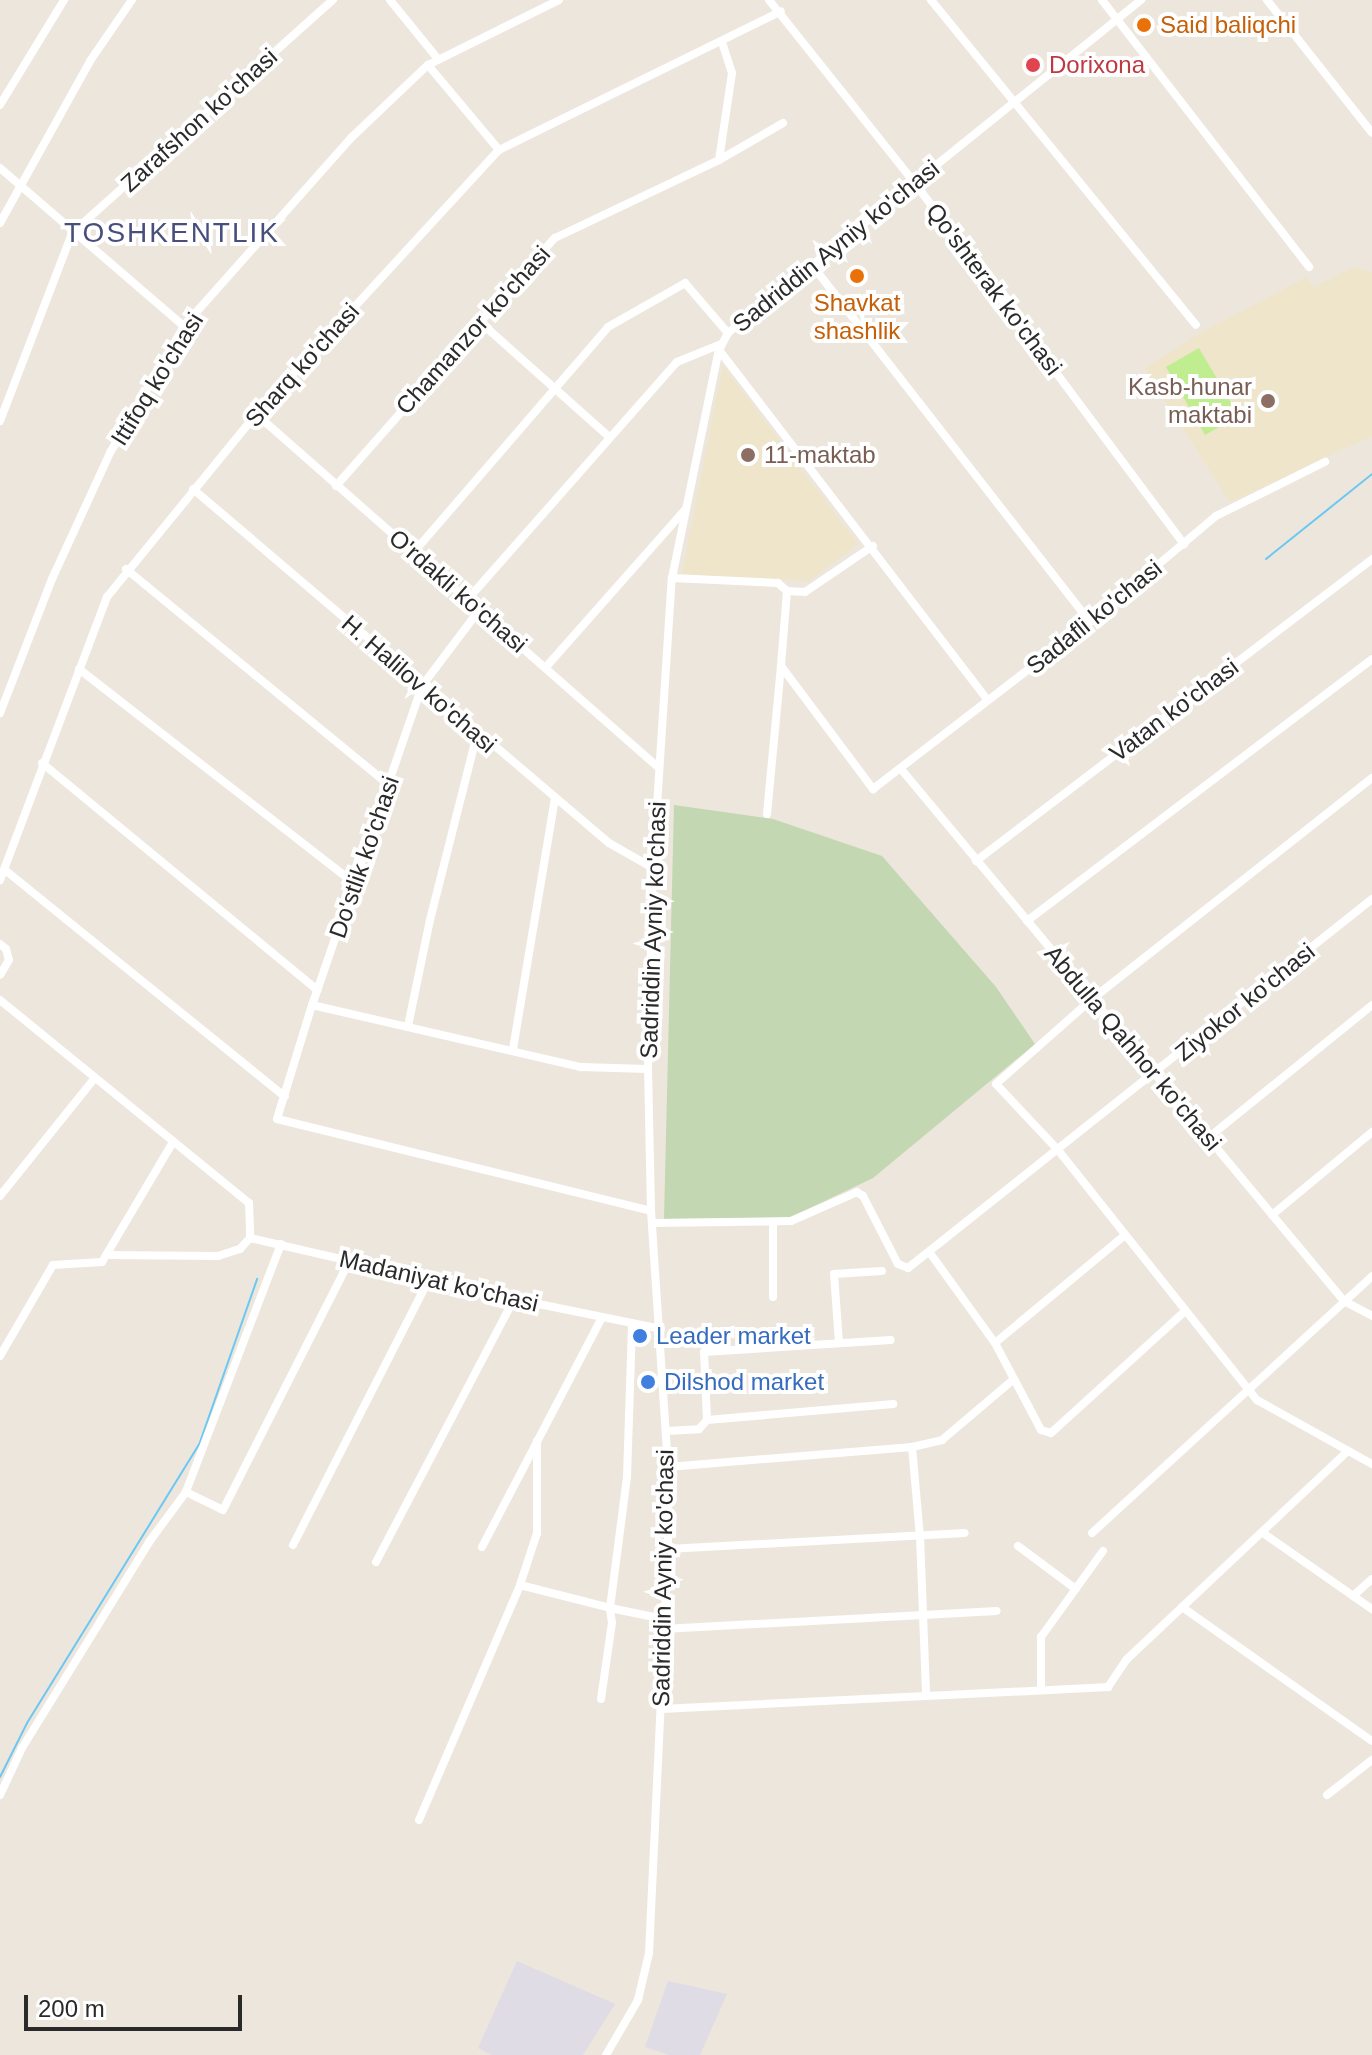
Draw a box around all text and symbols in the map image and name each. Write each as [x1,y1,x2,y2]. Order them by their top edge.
place label: Said baliqchi [1160,11,1296,39]
marker: Said baliqchi [1135,16,1153,34]
street label: Zarafshon ko'chasi [115,42,283,198]
place label: Dorixona [1049,51,1145,79]
marker: Dorixona [1024,56,1042,74]
street label: Sadriddin Ayniy ko'chasi [726,153,946,339]
street label: Qo'shterak ko'chasi [920,197,1068,381]
district label: TOSHKENTLIK [64,216,280,250]
street label: Chamanzor ko'chasi [390,240,556,420]
marker: Shavkat shashlik [848,267,866,285]
place label: Shavkat shashlik [814,289,900,345]
street label: Sharq ko'chasi [239,297,365,433]
street label: Ittifoq ko'chasi [105,307,209,451]
place label: Kasb-hunar maktabi [1128,373,1252,429]
marker: Kasb-hunar maktabi [1259,392,1277,410]
place label: 11-maktab [764,441,876,469]
marker: 11-maktab [739,446,757,464]
street label: O'rdakli ko'chasi [383,523,533,659]
street label: Sadafli ko'chasi [1020,554,1168,680]
street label: H. Halilov ko'chasi [336,609,502,759]
street label: Vatan ko'chasi [1104,652,1244,768]
street label: Do'stlik ko'chasi [323,772,405,942]
street label: Sadriddin Ayniy ko'chasi [634,800,672,1060]
street label: Ziyokor ko'chasi [1169,937,1321,1067]
street label: Abdulla Qahhor ko'chasi [1039,939,1227,1157]
street label: Madaniyat ko'chasi [337,1244,541,1318]
place label: Leader market [656,1322,811,1350]
marker: Leader market [631,1327,649,1345]
place label: Dilshod market [664,1368,824,1396]
marker: Dilshod market [639,1373,657,1391]
street label: Sadriddin Ayniy ko'chasi [646,1448,680,1708]
scale bar [28,1979,246,2029]
text: 200 m [38,1995,105,2022]

